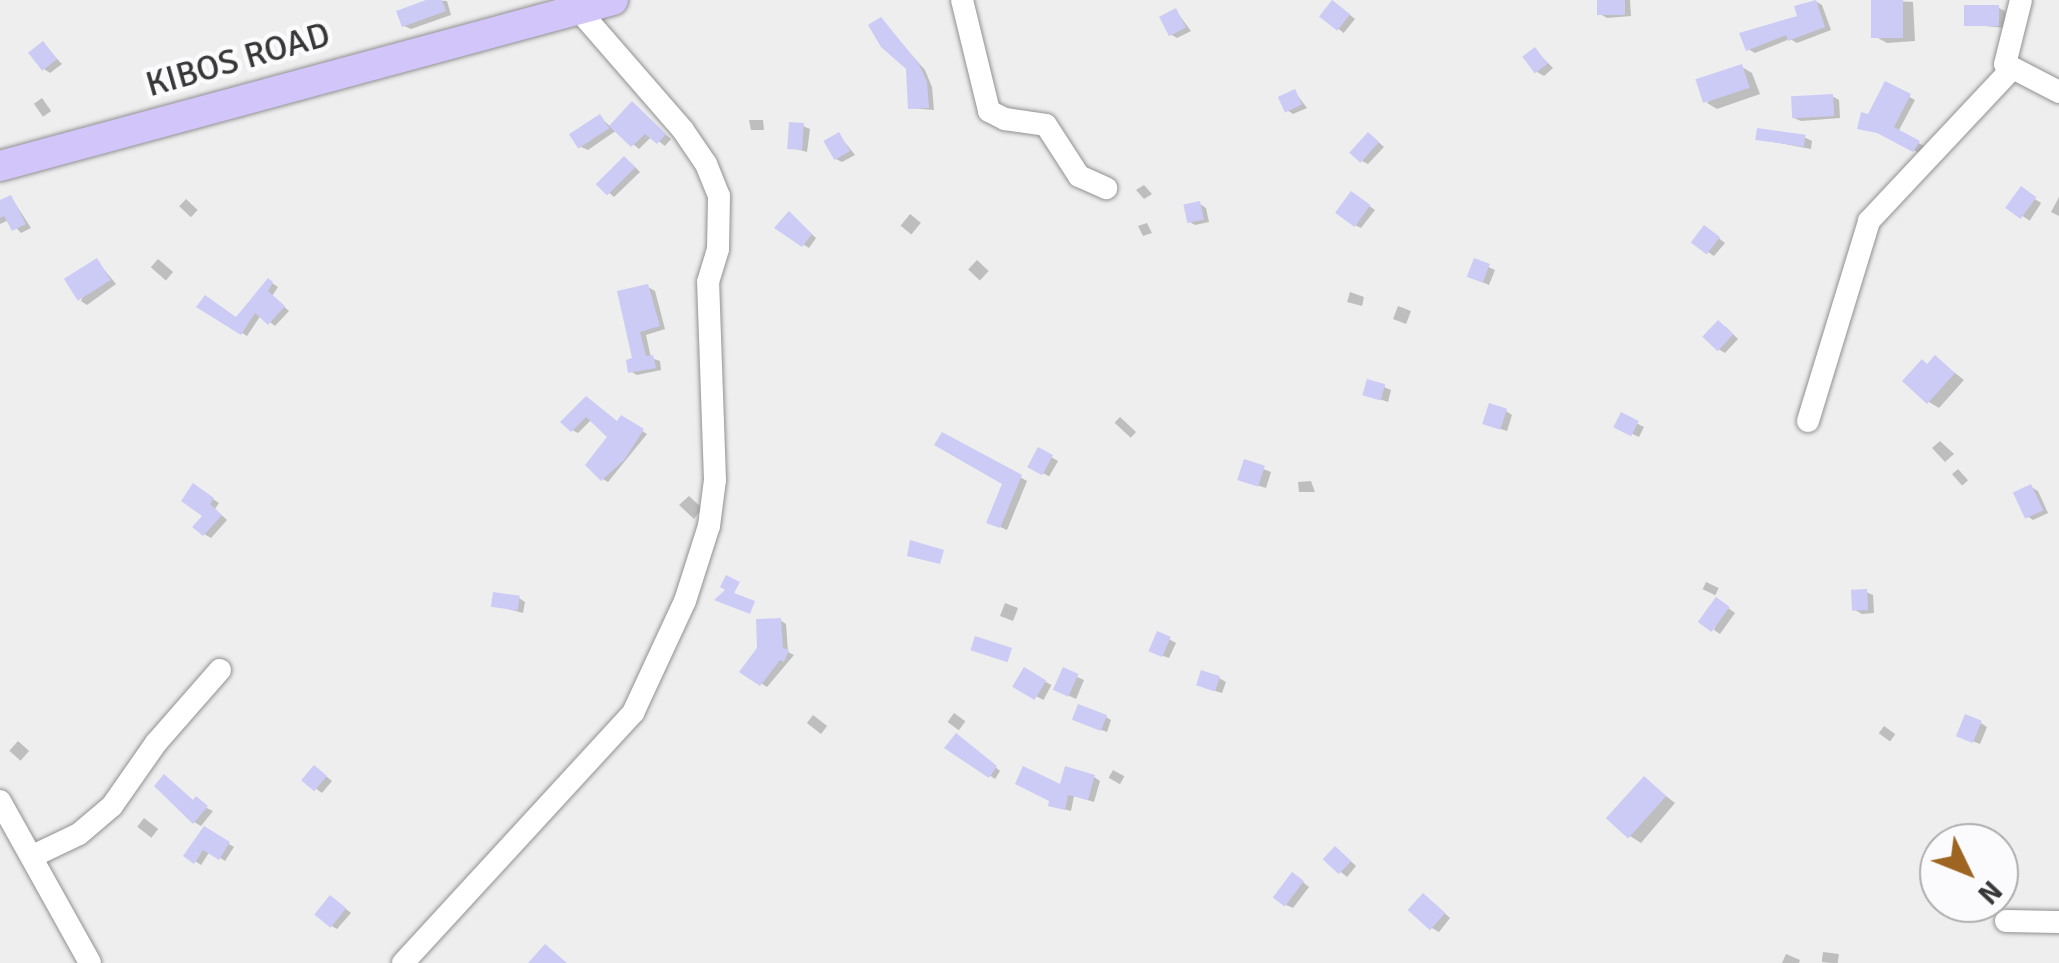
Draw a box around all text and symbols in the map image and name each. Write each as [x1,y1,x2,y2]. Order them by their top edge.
street label: KIBOS ROAD [141,14,335,106]
north arrow [1919,823,2019,923]
text: N [1970,873,2009,911]

